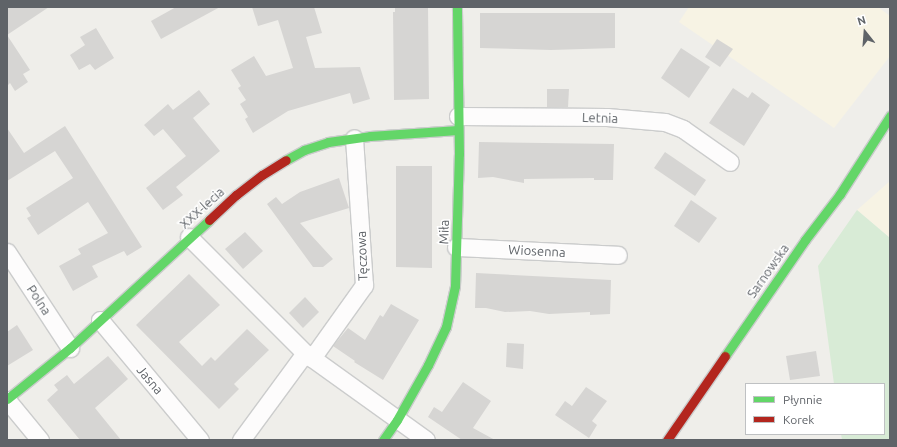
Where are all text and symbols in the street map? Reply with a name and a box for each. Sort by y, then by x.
north arrow [845,12,885,52]
text: N [856,14,867,27]
street label: Letnia [582,110,618,126]
street label: XXX-lecia [177,184,227,232]
street label: Miła [436,220,452,244]
street label: Tęczowa [353,231,371,281]
street label: Sarnowska [744,241,792,301]
street label: Wiosenna [508,242,566,260]
street label: Polna [24,282,54,318]
street label: Jasna [133,362,167,398]
legend [745,383,885,435]
text: Płynnie [783,393,822,406]
text: Korek [783,413,814,426]

